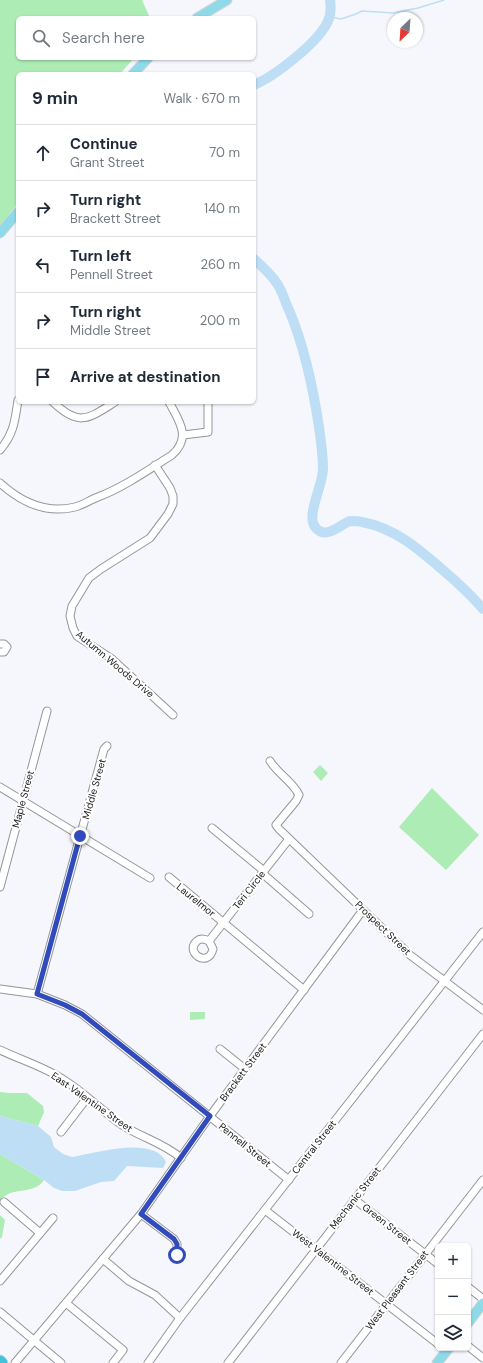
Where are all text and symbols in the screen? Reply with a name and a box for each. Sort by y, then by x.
north arrow [387,12,423,48]
search box [16,16,256,60]
icon: search [30,27,52,49]
text: Search here [62,28,145,48]
text: 9 min [32,87,78,109]
text: Walk · 670 m [164,90,240,107]
text: Continue [70,134,138,154]
icon: ahead [32,142,54,164]
text: 70 m [209,144,240,161]
text: Grant Street [70,154,145,171]
text: Turn right [70,190,141,210]
icon: right [32,198,54,220]
text: 140 m [204,200,240,217]
text: Brackett Street [70,210,161,227]
text: Turn left [70,246,131,266]
icon: left [32,254,54,276]
text: 260 m [200,256,240,273]
text: Pennell Street [70,266,153,283]
text: Turn right [70,302,141,322]
icon: right [32,310,54,332]
text: 200 m [200,312,240,329]
text: Middle Street [70,322,151,339]
icon: arrive [32,366,54,388]
text: Arrive at destination [70,367,221,387]
street label: Autumn Woods Drive [73,628,157,701]
street label: Middle Street [79,757,109,821]
street label: Maple Street [9,769,37,829]
route end [71,827,89,845]
street label: Teri Circle [230,868,268,912]
street label: Laurelmor [174,880,218,920]
street label: Prospect Street [352,898,414,958]
street label: Brackett Street [217,1040,269,1104]
street label: East Valentine Street [49,1069,135,1135]
street label: Central Street [289,1117,339,1177]
street label: Pennell Street [216,1120,274,1170]
street label: Mechanic Street [327,1164,384,1232]
street label: Green Street [360,1201,414,1247]
street label: West Valentine Street [290,1226,377,1298]
map controls [435,1243,471,1351]
button: + [435,1243,471,1279]
route start [168,1246,186,1264]
street label: West Pleasant Street [363,1247,431,1332]
button: − [435,1279,471,1315]
button: layers [435,1315,471,1351]

